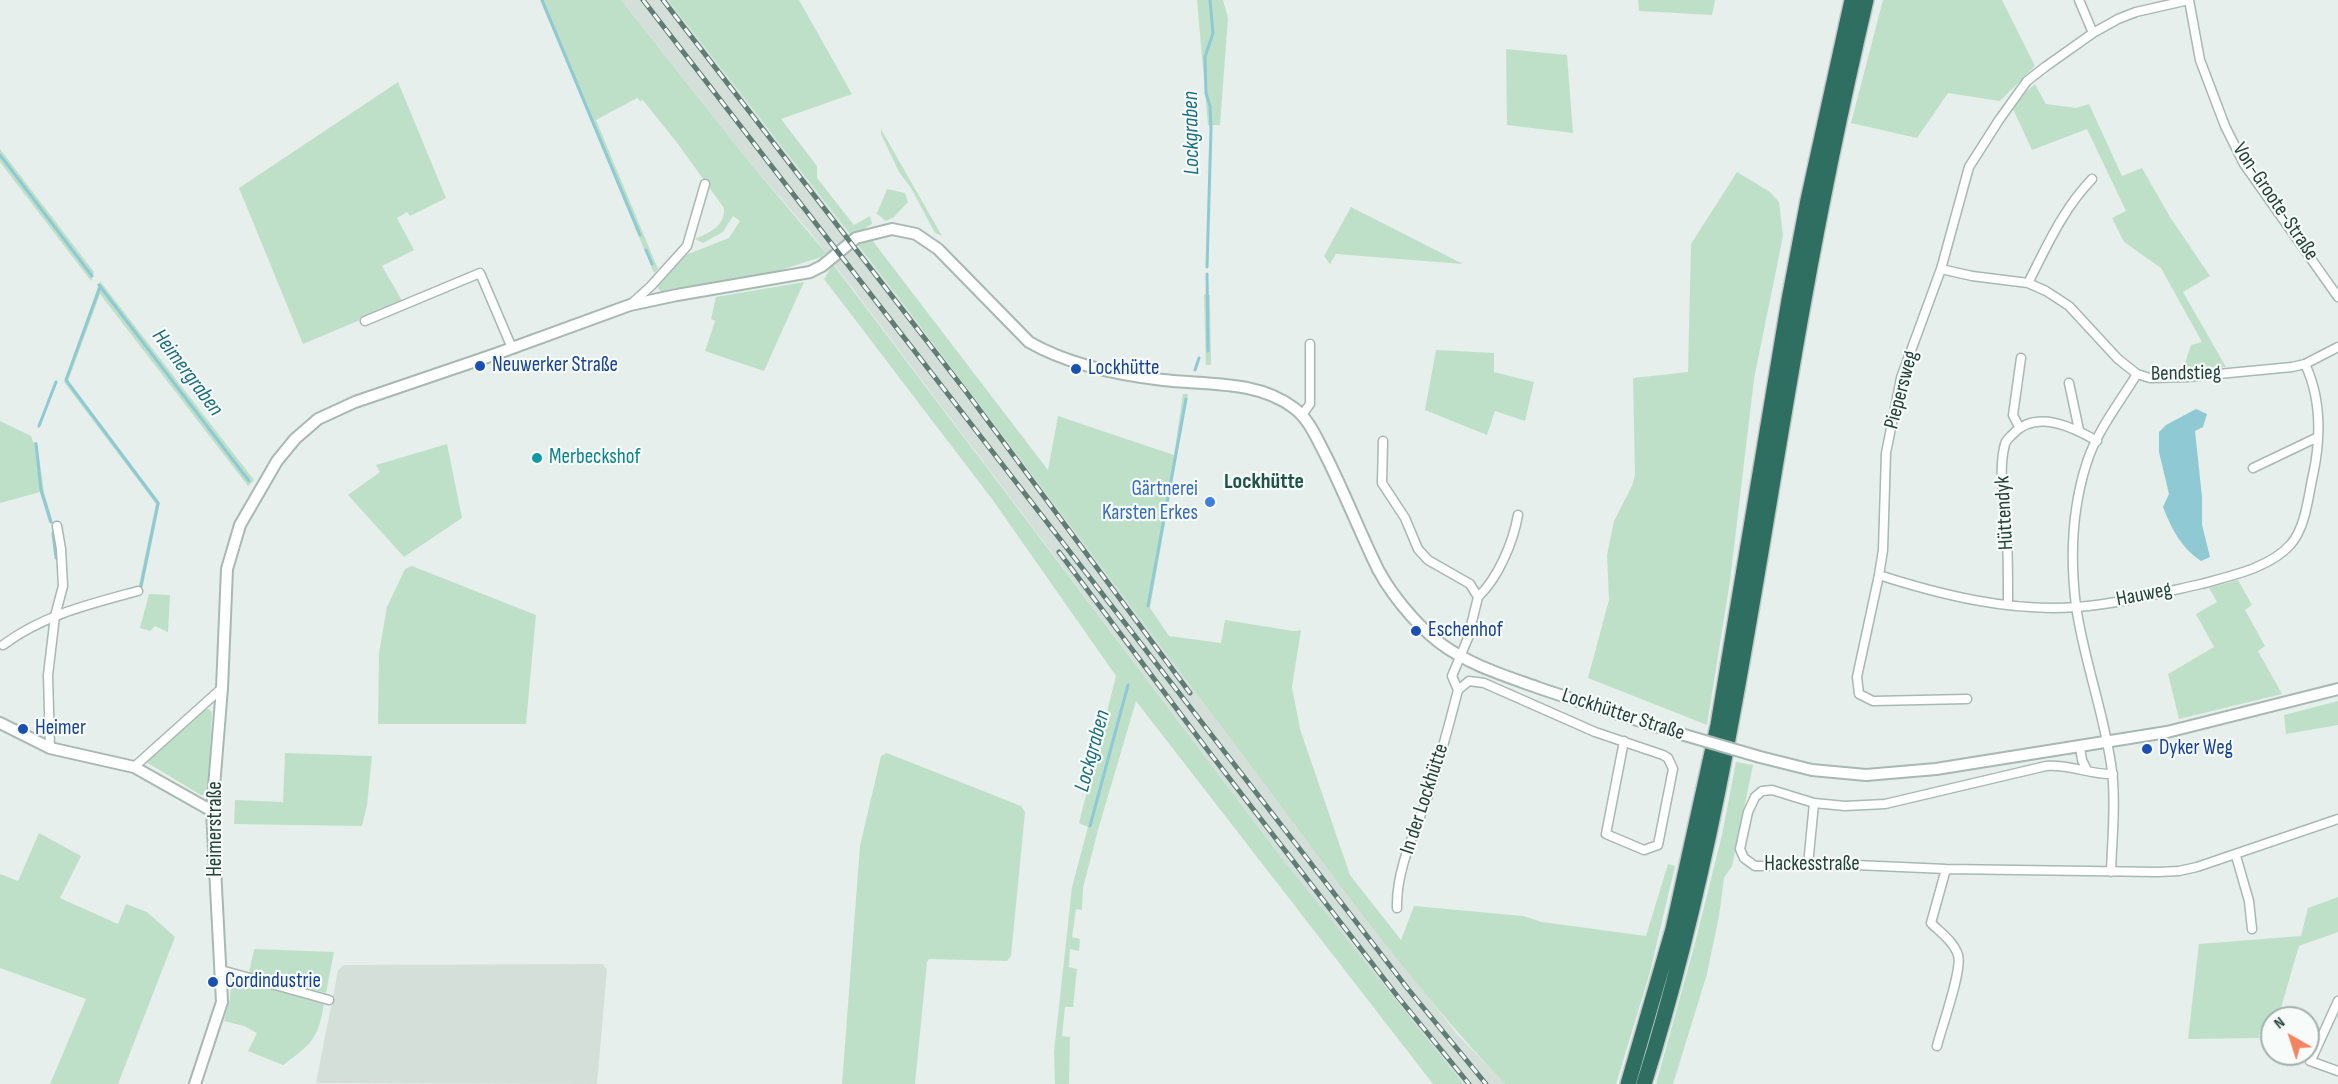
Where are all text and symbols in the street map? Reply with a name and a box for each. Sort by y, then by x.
water label: Lockgraben [1178,91,1206,175]
street label: Von-Groote-Straße [2226,138,2324,266]
water label: Heimergraben [146,324,228,422]
street label: Piepersweg [1879,348,1925,432]
place label: Neuwerker Straße [492,353,618,379]
place label: Lockhütte [1088,356,1160,382]
marker: Neuwerker Straße [473,359,487,373]
street label: Bendstieg [2151,361,2221,387]
marker: Lockhütte [1069,362,1083,376]
place label: Merbeckshof [549,445,640,471]
marker: Merbeckshof [530,451,544,465]
district label: Lockhütte [1224,469,1304,495]
street label: Hüttendyk [1990,475,2020,551]
place label: Gärtnerei Karsten Erkes [1102,477,1198,527]
marker: Gärtnerei Karsten Erkes [1203,495,1217,509]
street label: Hauweg [2114,577,2174,613]
place label: Eschenhof [1428,618,1503,644]
marker: Eschenhof [1409,624,1423,638]
street label: Lockhütter Straße [1559,683,1687,747]
water label: Lockgraben [1069,707,1117,795]
place label: Heimer [35,716,86,742]
marker: Heimer [16,722,30,736]
place label: Dyker Weg [2159,736,2233,762]
street label: In der Lockhütte [1395,741,1455,857]
marker: Dyker Weg [2140,742,2154,756]
street label: Heimerstraße [203,781,229,877]
street label: Hackesstraße [1764,852,1860,878]
place label: Cordindustrie [225,969,321,995]
marker: Cordindustrie [206,975,220,989]
north arrow [2260,1006,2320,1066]
text: N [2270,1013,2289,1033]

